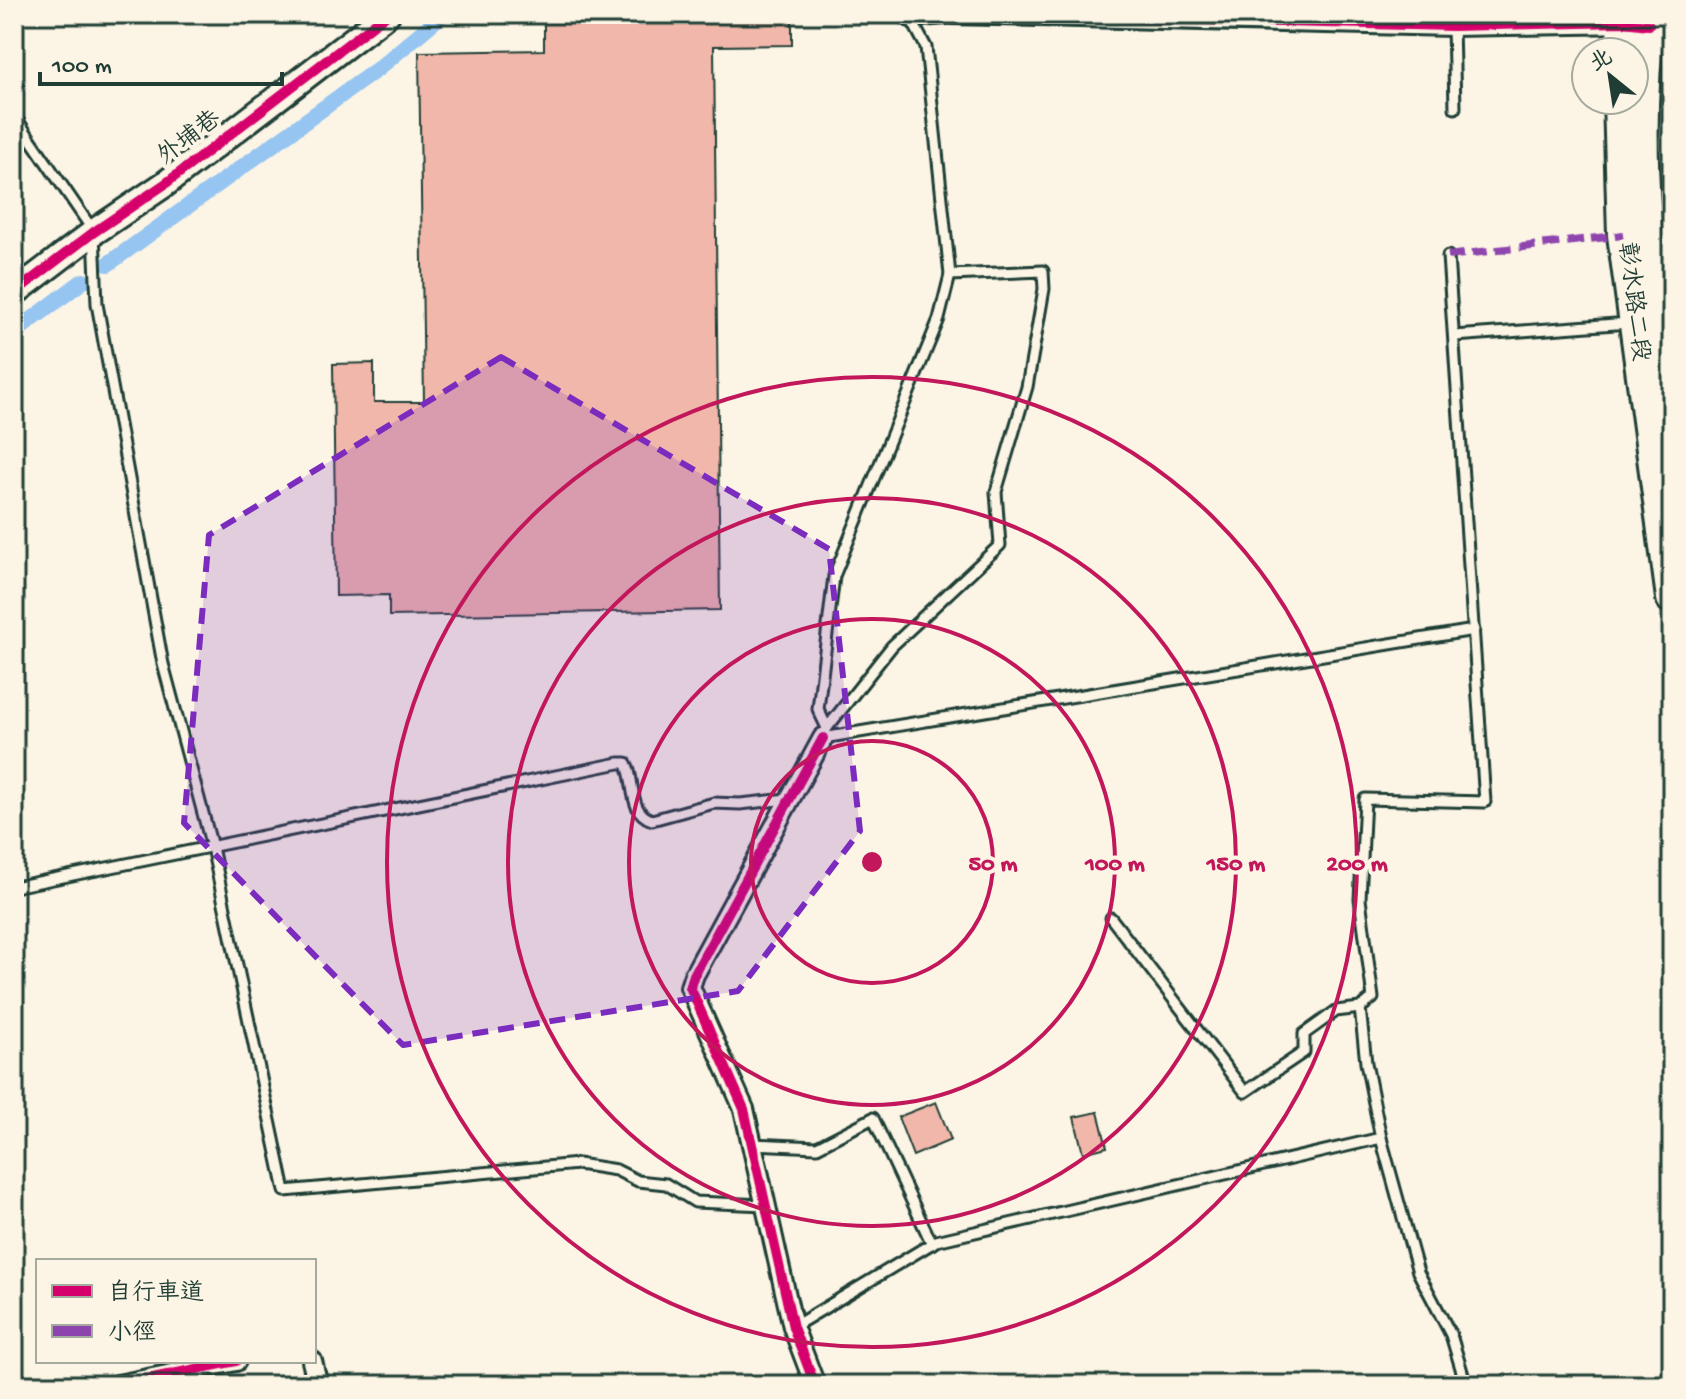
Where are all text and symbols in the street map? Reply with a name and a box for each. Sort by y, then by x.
scale bar [40,36,282,86]
north arrow [1570,36,1650,116]
text: 北 [1586,45,1618,79]
text: 100 m [51,53,112,82]
street label: 外埔巷 [152,105,227,172]
street label: 彰水路二段 [1610,240,1656,363]
centre of rings [858,848,886,876]
text: 50 m [969,851,1017,880]
text: 100 m [1084,851,1145,880]
text: 150 m [1206,851,1265,880]
text: 200 m [1326,851,1388,880]
legend [36,1259,316,1363]
text: 自行車道 [108,1279,204,1309]
text: 小徑 [108,1320,156,1349]

